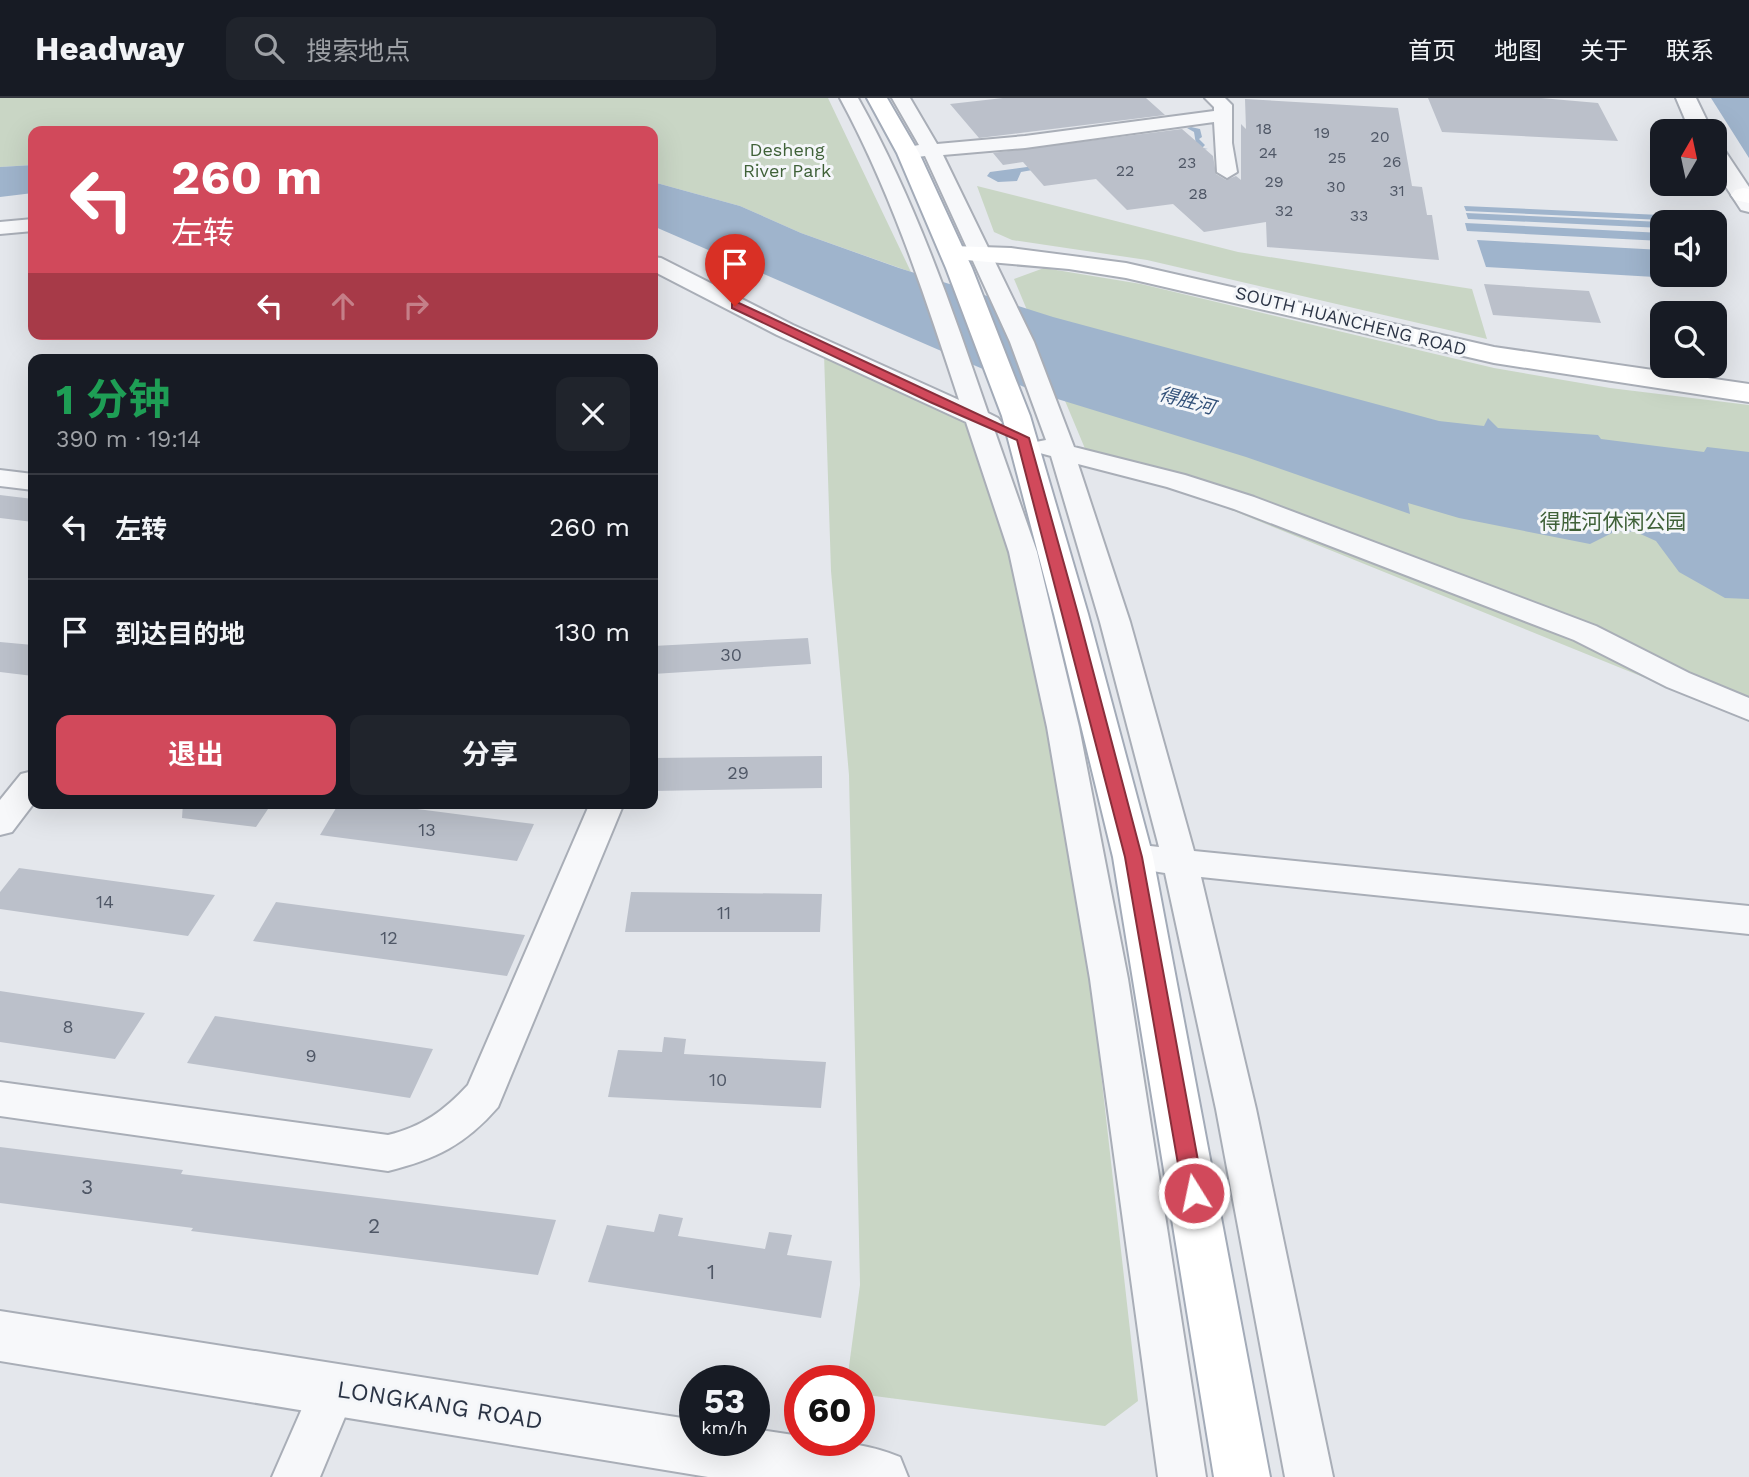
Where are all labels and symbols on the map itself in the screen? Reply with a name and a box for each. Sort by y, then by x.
house number: 18 [1256,119,1272,138]
north arrow [1650,119,1727,196]
house number: 19 [1314,123,1330,142]
house number: 20 [1370,127,1390,146]
park label: Desheng River Park [743,139,831,181]
house number: 24 [1259,143,1278,162]
house number: 25 [1328,148,1346,167]
house number: 26 [1382,152,1402,171]
house number: 23 [1178,153,1196,172]
house number: 22 [1116,161,1134,180]
house number: 29 [1264,172,1284,191]
house number: 30 [1326,177,1346,196]
house number: 31 [1389,181,1405,200]
house number: 28 [1188,184,1208,203]
house number: 32 [1275,201,1293,220]
house number: 33 [1350,206,1368,225]
pin [705,234,765,306]
street label: SOUTH HUANCHENG ROAD [1233,282,1469,359]
water label: 得胜河 [1156,382,1221,420]
park label: 得胜河休闲公园 [1540,509,1687,534]
house number: 30 [720,644,742,665]
house number: 29 [727,762,749,783]
house number: 13 [418,819,436,840]
house number: 14 [96,891,114,912]
house number: 11 [717,902,731,923]
house number: 12 [380,927,398,948]
house number: 8 [62,1016,74,1037]
house number: 9 [305,1045,317,1066]
house number: 10 [709,1069,727,1090]
position arrow [1157,1156,1231,1230]
house number: 3 [81,1174,93,1199]
house number: 2 [368,1213,380,1238]
house number: 1 [707,1259,715,1284]
speed limit sign: 60 [784,1365,875,1456]
street label: LONGKANG ROAD [335,1375,545,1435]

